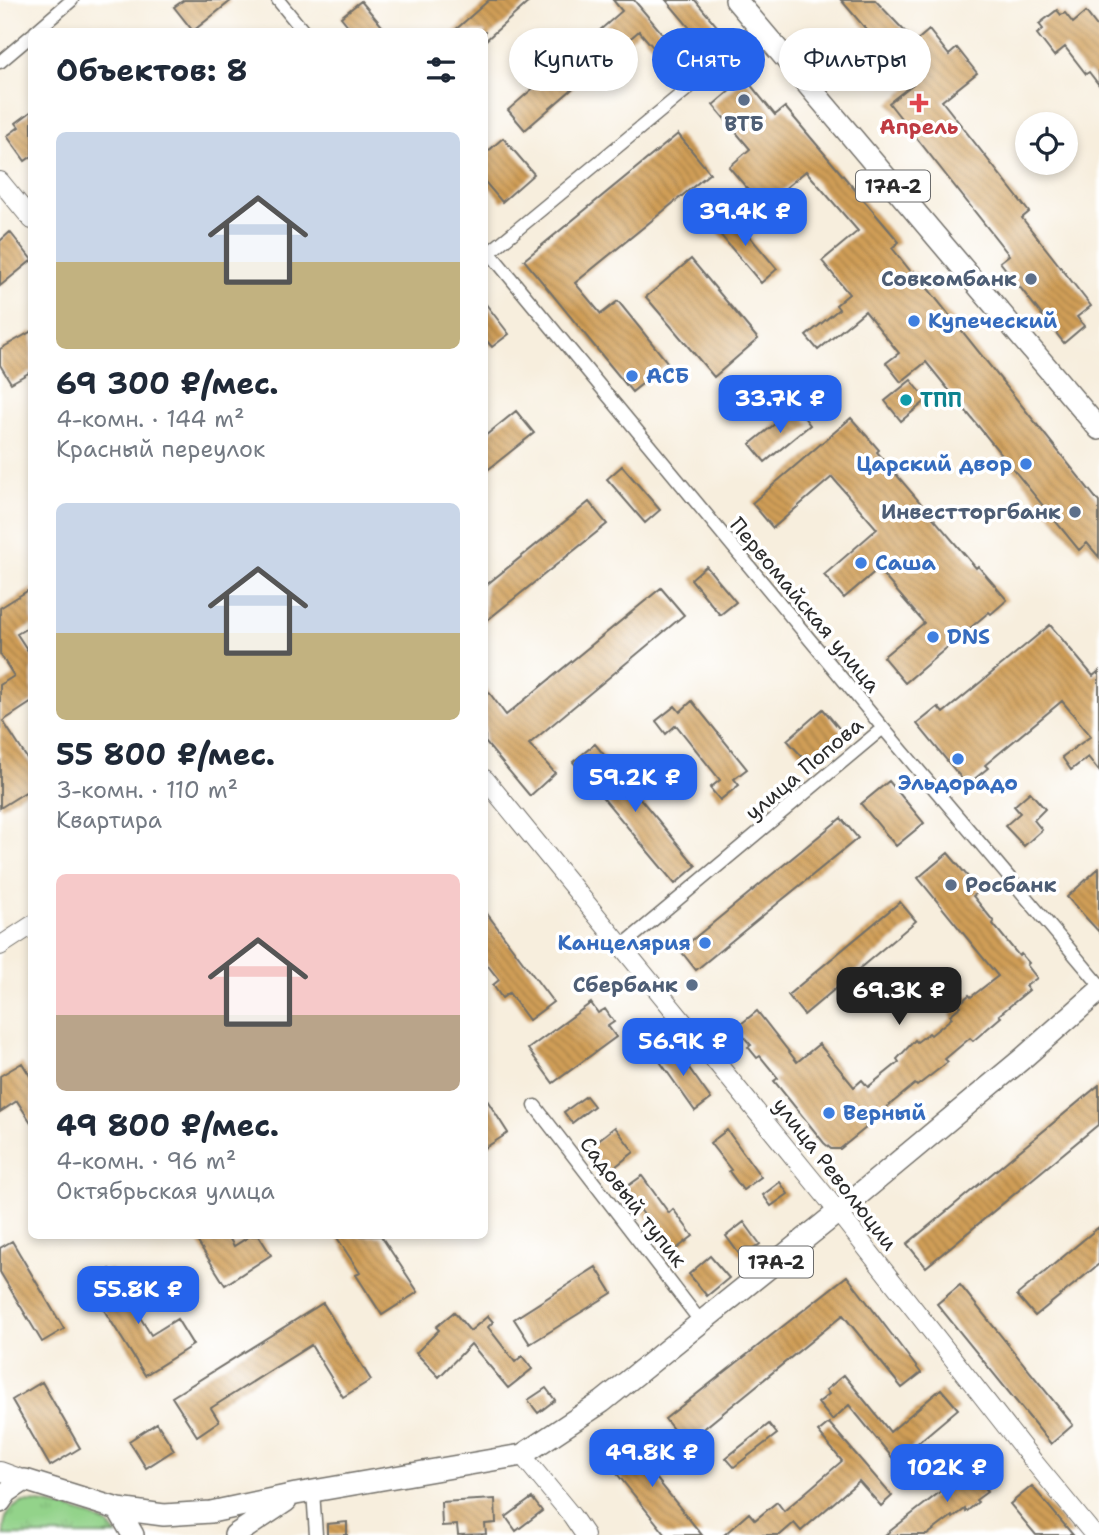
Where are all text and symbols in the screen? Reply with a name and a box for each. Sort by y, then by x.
chip: Купить [509,28,638,91]
chip: Снять [652,28,765,91]
chip: Фильтры [779,28,931,91]
text: Объектов: 8 [56,50,248,91]
icon: filters [422,51,460,89]
marker: ВТБ [736,92,752,108]
marker: Апрель [911,95,927,111]
place label: ВТБ [724,110,764,138]
map controls [1015,112,1078,175]
button: locate [1015,112,1078,175]
place label: Апрель [880,113,958,141]
road number: 17А-2 [856,170,930,202]
icon: home [195,177,321,303]
pin: 39.4K ₽ [680,188,810,248]
text: 39.4K ₽ [699,196,791,226]
place label: Совкомбанк [881,265,1017,293]
marker: Совкомбанк [1023,271,1039,287]
place label: Купеческий [928,307,1058,335]
marker: Купеческий [906,313,922,329]
place label: АСБ [646,362,689,390]
text: 69 300 ₽/мес. [56,363,279,404]
marker: АСБ [624,368,640,384]
pin: 33.7K ₽ [715,376,845,435]
text: 33.7K ₽ [735,383,825,413]
place label: ТПП [920,386,962,414]
marker: ТПП [898,392,914,408]
text: 4-комн. · 144 m² [56,404,245,434]
text: Красный переулок [56,434,265,464]
place label: Царский двор [856,450,1012,478]
marker: Царский двор [1018,456,1034,472]
place label: Инвестторгбанк [881,498,1061,526]
marker: Инвестторгбанк [1067,504,1083,520]
street label: Первомайская улица [723,512,887,698]
icon: home [195,548,321,674]
place label: Саша [875,549,937,577]
marker: Саша [853,555,869,571]
place label: DNS [947,623,990,651]
marker: DNS [925,629,941,645]
street label: улица Попова [739,711,869,827]
text: 55 800 ₽/мес. [56,734,275,775]
marker: Эльдорадо [950,751,966,767]
pin: 59.2K ₽ [570,754,700,814]
text: 59.2K ₽ [589,762,681,792]
place label: Эльдорадо [898,769,1018,797]
text: 3-комн. · 110 m² [56,775,238,805]
text: Квартира [56,805,162,835]
place label: Росбанк [965,871,1057,899]
marker: Росбанк [943,877,959,893]
icon: home [195,919,321,1045]
place label: Канцелярия [558,929,691,957]
marker: Канцелярия [697,935,713,951]
pin: 69.3K ₽ [834,968,964,1027]
place label: Сбербанк [573,971,678,999]
text: 69.3K ₽ [852,975,946,1005]
marker: Сбербанк [684,977,700,993]
pin: 56.9K ₽ [618,1018,748,1078]
text: 56.9K ₽ [638,1026,728,1056]
street label: улица Революции [766,1092,904,1256]
place label: Верный [843,1099,926,1127]
text: 49 800 ₽/мес. [56,1105,279,1146]
marker: Верный [821,1105,837,1121]
street label: Садовый тупик [573,1131,693,1273]
text: 4-комн. · 96 m² [56,1146,236,1176]
text: Октябрьская улица [56,1176,275,1206]
road number: 17А-2 [739,1246,813,1278]
pin: 55.8K ₽ [73,1266,203,1326]
text: 55.8K ₽ [93,1274,183,1304]
pin: 49.8K ₽ [587,1430,717,1489]
text: 49.8K ₽ [605,1437,699,1467]
pin: 102K ₽ [890,1444,1004,1504]
text: 102K ₽ [907,1452,987,1482]

